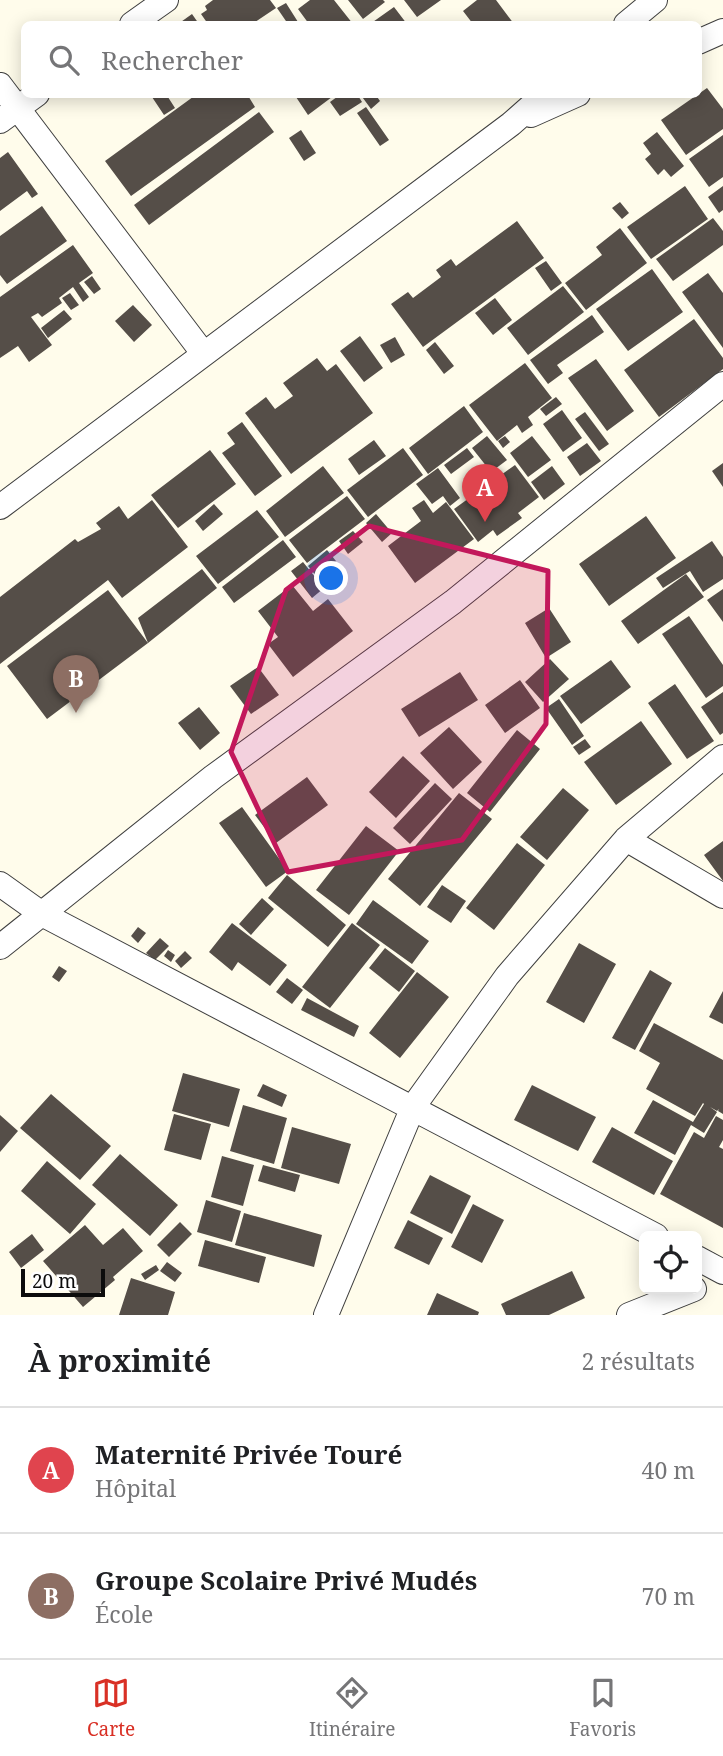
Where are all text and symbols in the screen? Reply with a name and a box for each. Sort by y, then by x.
search box [21,21,702,98]
icon: search [45,41,83,79]
text: Rechercher [101,42,243,78]
pin: A [462,464,508,522]
your location [314,561,348,595]
pin: B [53,655,99,713]
map controls [639,1231,702,1294]
button: locate [639,1231,702,1294]
scale bar [21,1266,105,1298]
text: 20 m [32,1268,76,1294]
text: À proximité [28,1340,211,1381]
text: 2 résultats [581,1345,695,1377]
text: Maternité Privée Touré [95,1436,402,1472]
text: A [42,1454,60,1486]
text: 40 m [642,1454,695,1486]
text: Hôpital [95,1472,176,1504]
text: Groupe Scolaire Privé Mudés [95,1562,477,1598]
text: B [43,1580,59,1612]
text: 70 m [642,1580,695,1612]
text: École [95,1598,153,1630]
tab: Carte [87,1674,135,1742]
tab: Itinéraire [309,1674,396,1742]
tab: Favoris [569,1674,636,1742]

